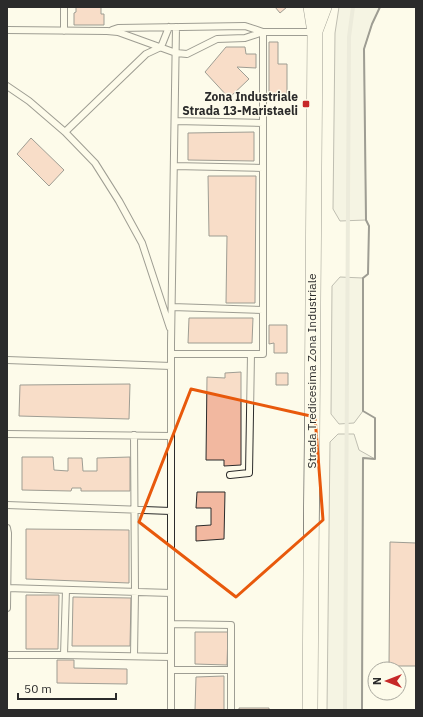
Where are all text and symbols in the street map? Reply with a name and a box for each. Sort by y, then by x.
place label: Zona Industriale Strada 13-Maristaeli [182,89,298,118]
marker: Zona Industriale Strada 13-Maristaeli [301,99,311,109]
street label: Strada Tredicesima Zona Industriale [304,273,319,469]
north arrow [367,661,407,701]
scale bar [18,675,116,701]
text: N [370,677,384,685]
text: 50 m [24,681,52,696]

